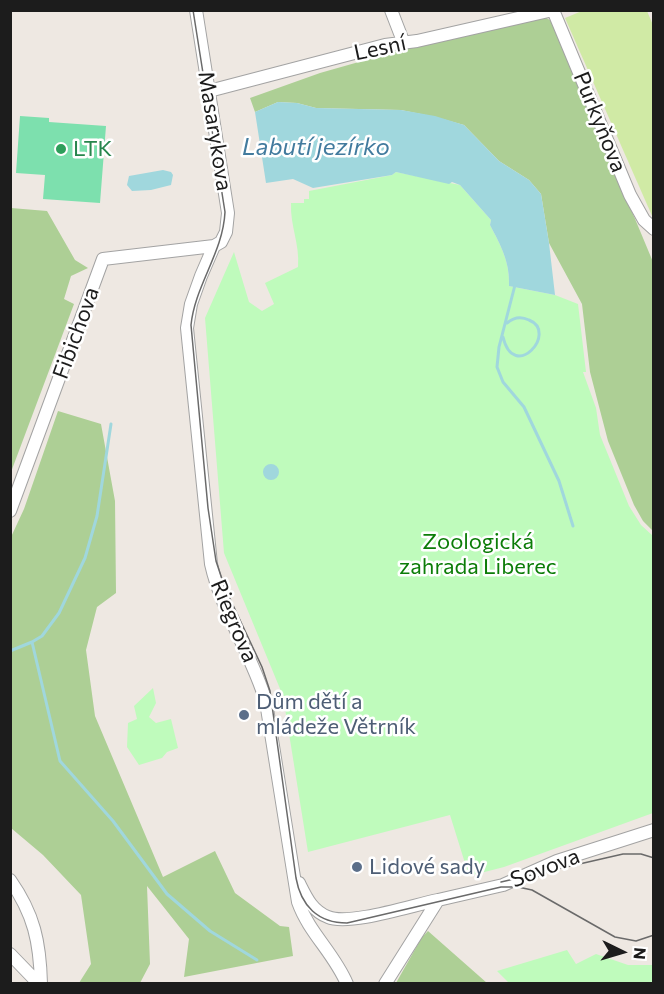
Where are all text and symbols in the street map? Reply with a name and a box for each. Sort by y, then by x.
street label: Lesní [352,30,408,66]
street label: Purkyňova [568,68,632,176]
street label: Masarykova [193,69,237,193]
water label: Labutí jezírko [242,133,390,161]
place label: LTK [73,136,112,162]
marker: LTK [54,142,68,156]
street label: Fibichova [47,283,105,383]
park label: Zoologická zahrada Liberec [399,529,557,580]
street label: Riegrova [205,575,263,667]
place label: Dům dětí a mládeže Větrník [256,689,416,740]
marker: Dům dětí a mládeže Větrník [237,708,251,722]
street label: Sovova [507,843,583,893]
place label: Lidové sady [369,854,485,880]
marker: Lidové sady [350,860,364,874]
north arrow [592,922,652,982]
text: N [630,947,650,960]

